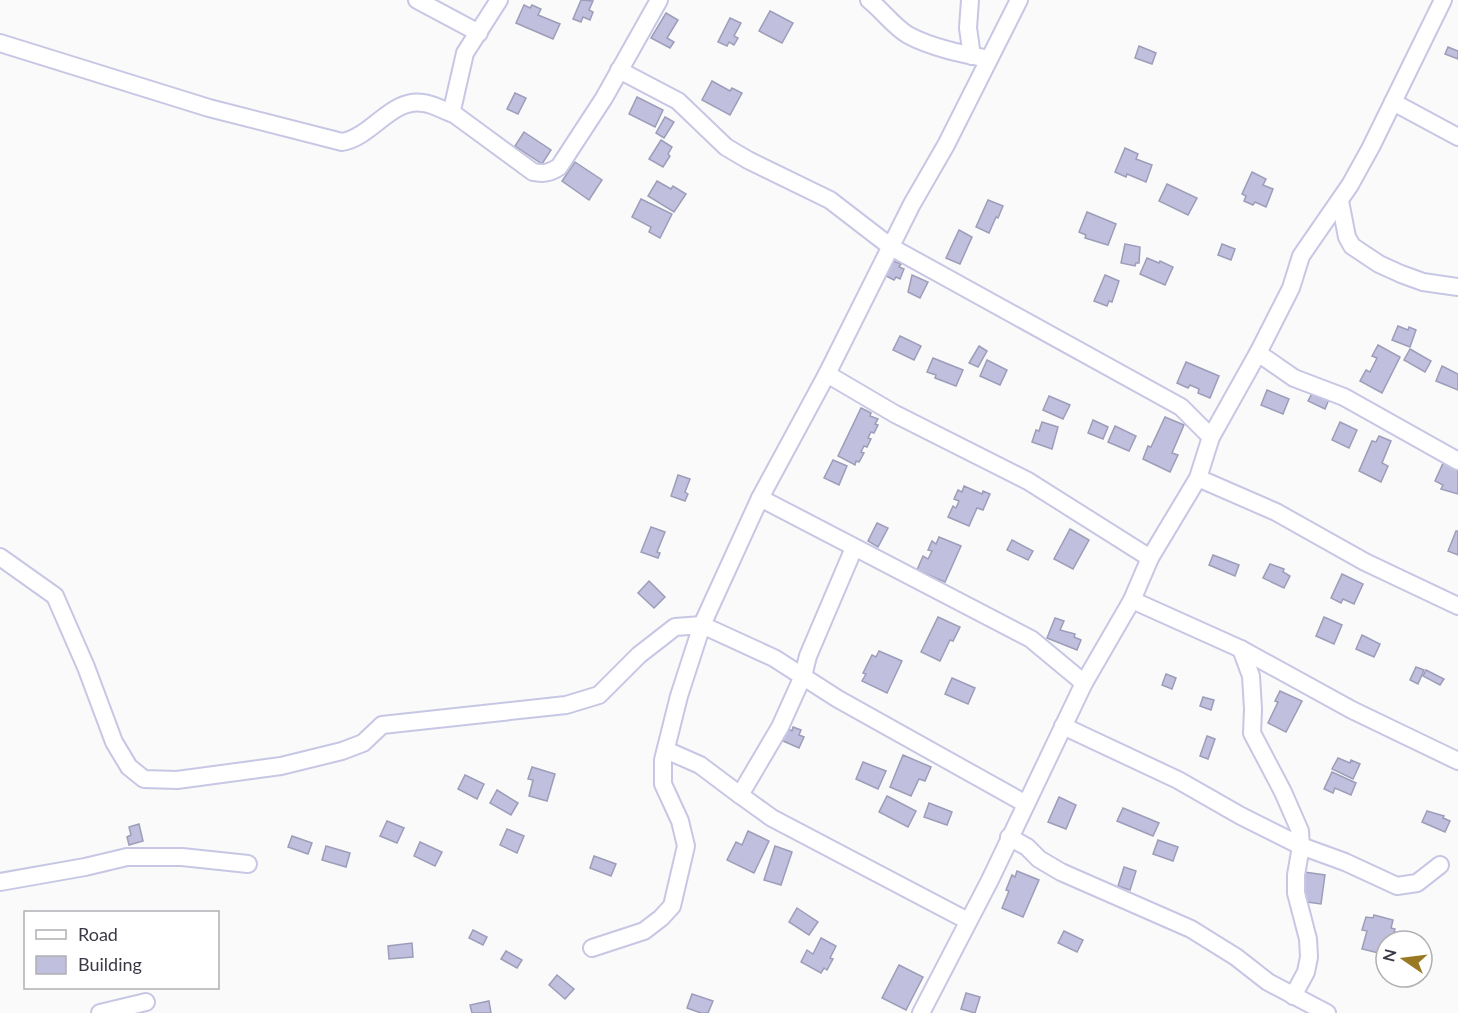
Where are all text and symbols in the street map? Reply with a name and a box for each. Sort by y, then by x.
legend [24,911,219,989]
text: Road [78,923,118,945]
north arrow [1374,929,1434,989]
text: N [1378,947,1400,964]
text: Building [78,953,142,975]

